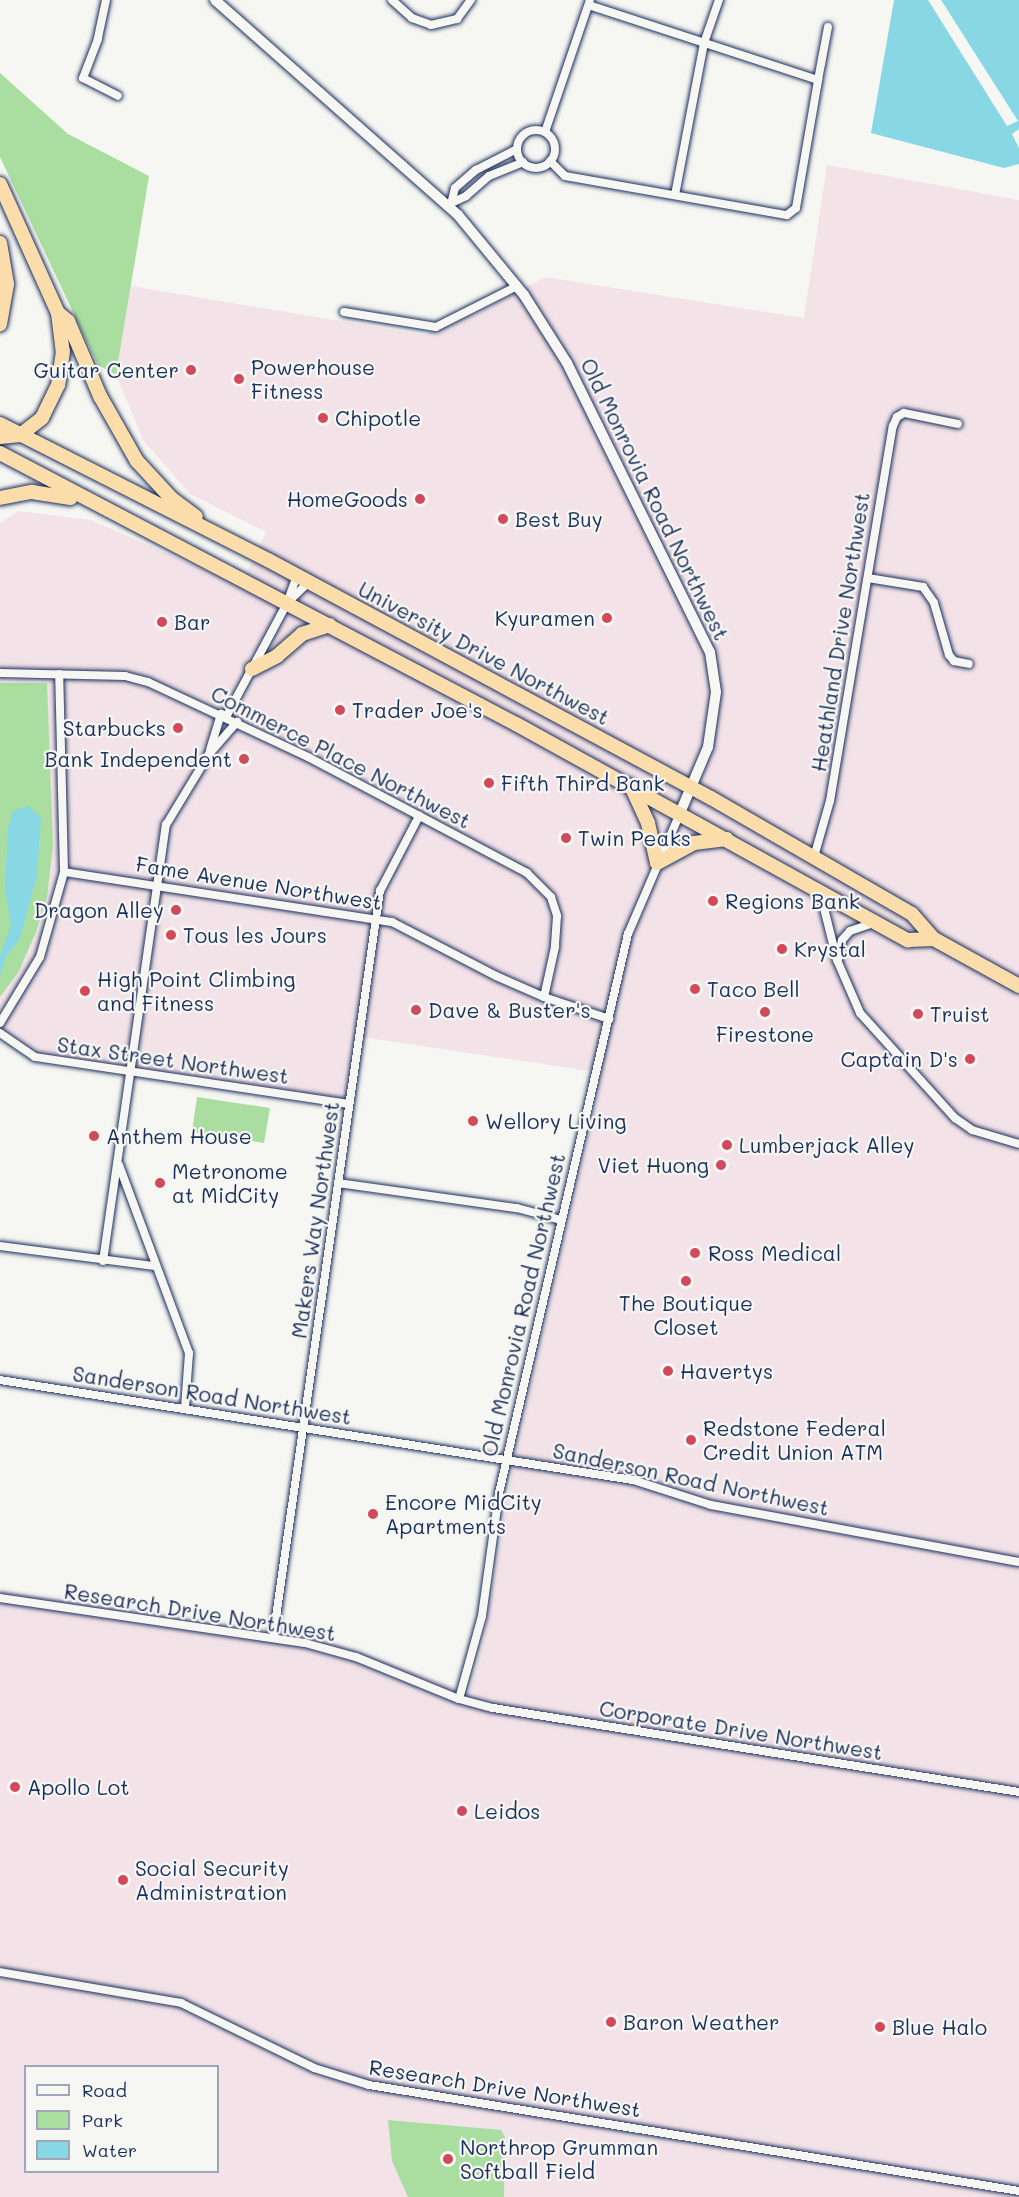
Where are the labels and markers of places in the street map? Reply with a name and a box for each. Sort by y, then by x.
place label: Powerhouse Fitness [251,354,375,404]
place label: Guitar Center [34,357,179,383]
marker: Guitar Center [184,363,198,377]
marker: Powerhouse Fitness [232,372,246,386]
place label: Chipotle [335,405,421,431]
marker: Chipotle [316,411,330,425]
place label: HomeGoods [287,486,408,512]
marker: HomeGoods [413,492,427,506]
place label: Best Buy [515,506,603,532]
marker: Best Buy [496,512,510,526]
place label: Kyuramen [495,605,595,631]
place label: Bar [174,609,211,635]
marker: Kyuramen [600,611,614,625]
marker: Bar [155,615,169,629]
place label: Trader Joe's [352,697,483,723]
marker: Trader Joe's [333,703,347,717]
place label: Starbucks [63,715,166,741]
marker: Starbucks [171,721,185,735]
place label: Bank Independent [44,746,232,772]
marker: Bank Independent [237,752,251,766]
place label: Fifth Third Bank [501,770,665,796]
marker: Fifth Third Bank [482,776,496,790]
place label: Twin Peaks [578,825,691,851]
marker: Twin Peaks [559,831,573,845]
place label: Regions Bank [725,888,860,914]
marker: Regions Bank [706,894,720,908]
place label: Dragon Alley [34,897,164,923]
marker: Dragon Alley [169,903,183,917]
place label: Tous les Jours [183,922,327,948]
marker: Tous les Jours [164,928,178,942]
place label: Krystal [794,936,866,962]
marker: Krystal [775,942,789,956]
place label: High Point Climbing and Fitness [97,966,295,1016]
place label: Taco Bell [707,976,800,1002]
marker: Taco Bell [688,982,702,996]
marker: High Point Climbing and Fitness [78,984,92,998]
place label: Dave & Buster's [428,997,591,1023]
place label: Truist [930,1001,990,1027]
marker: Dave & Buster's [409,1003,423,1017]
marker: Firestone [758,1005,772,1019]
marker: Truist [911,1007,925,1021]
place label: Firestone [716,1021,814,1047]
place label: Captain D's [841,1046,958,1072]
marker: Captain D's [963,1052,977,1066]
place label: Wellory Living [485,1108,626,1134]
marker: Wellory Living [466,1114,480,1128]
place label: Anthem House [106,1123,252,1149]
marker: Anthem House [87,1129,101,1143]
place label: Lumberjack Alley [739,1132,915,1158]
marker: Lumberjack Alley [720,1138,734,1152]
place label: Viet Huong [597,1152,709,1178]
place label: Metronome at MidCity [172,1158,288,1208]
marker: Viet Huong [714,1158,728,1172]
marker: Metronome at MidCity [153,1176,167,1190]
place label: Ross Medical [708,1240,841,1266]
marker: Ross Medical [686,1244,704,1262]
marker: The Boutique Closet [679,1274,693,1288]
place label: The Boutique Closet [619,1290,753,1340]
place label: Havertys [680,1358,773,1384]
marker: Havertys [661,1364,675,1378]
place label: Redstone Federal Credit Union ATM [703,1415,886,1465]
marker: Redstone Federal Credit Union ATM [684,1433,698,1447]
place label: Encore MidCity Apartments [385,1489,542,1539]
marker: Encore MidCity Apartments [366,1507,380,1521]
place label: Apollo Lot [27,1774,129,1800]
marker: Apollo Lot [8,1780,22,1794]
place label: Leidos [474,1798,540,1824]
marker: Leidos [455,1804,469,1818]
place label: Social Security Administration [135,1855,289,1905]
marker: Social Security Administration [116,1873,130,1887]
place label: Baron Weather [623,2009,780,2035]
place label: Blue Halo [892,2014,987,2040]
marker: Baron Weather [604,2015,618,2029]
marker: Blue Halo [873,2020,887,2034]
place label: Northrop Grumman Softball Field [460,2134,658,2184]
marker: Northrop Grumman Softball Field [441,2152,455,2166]

